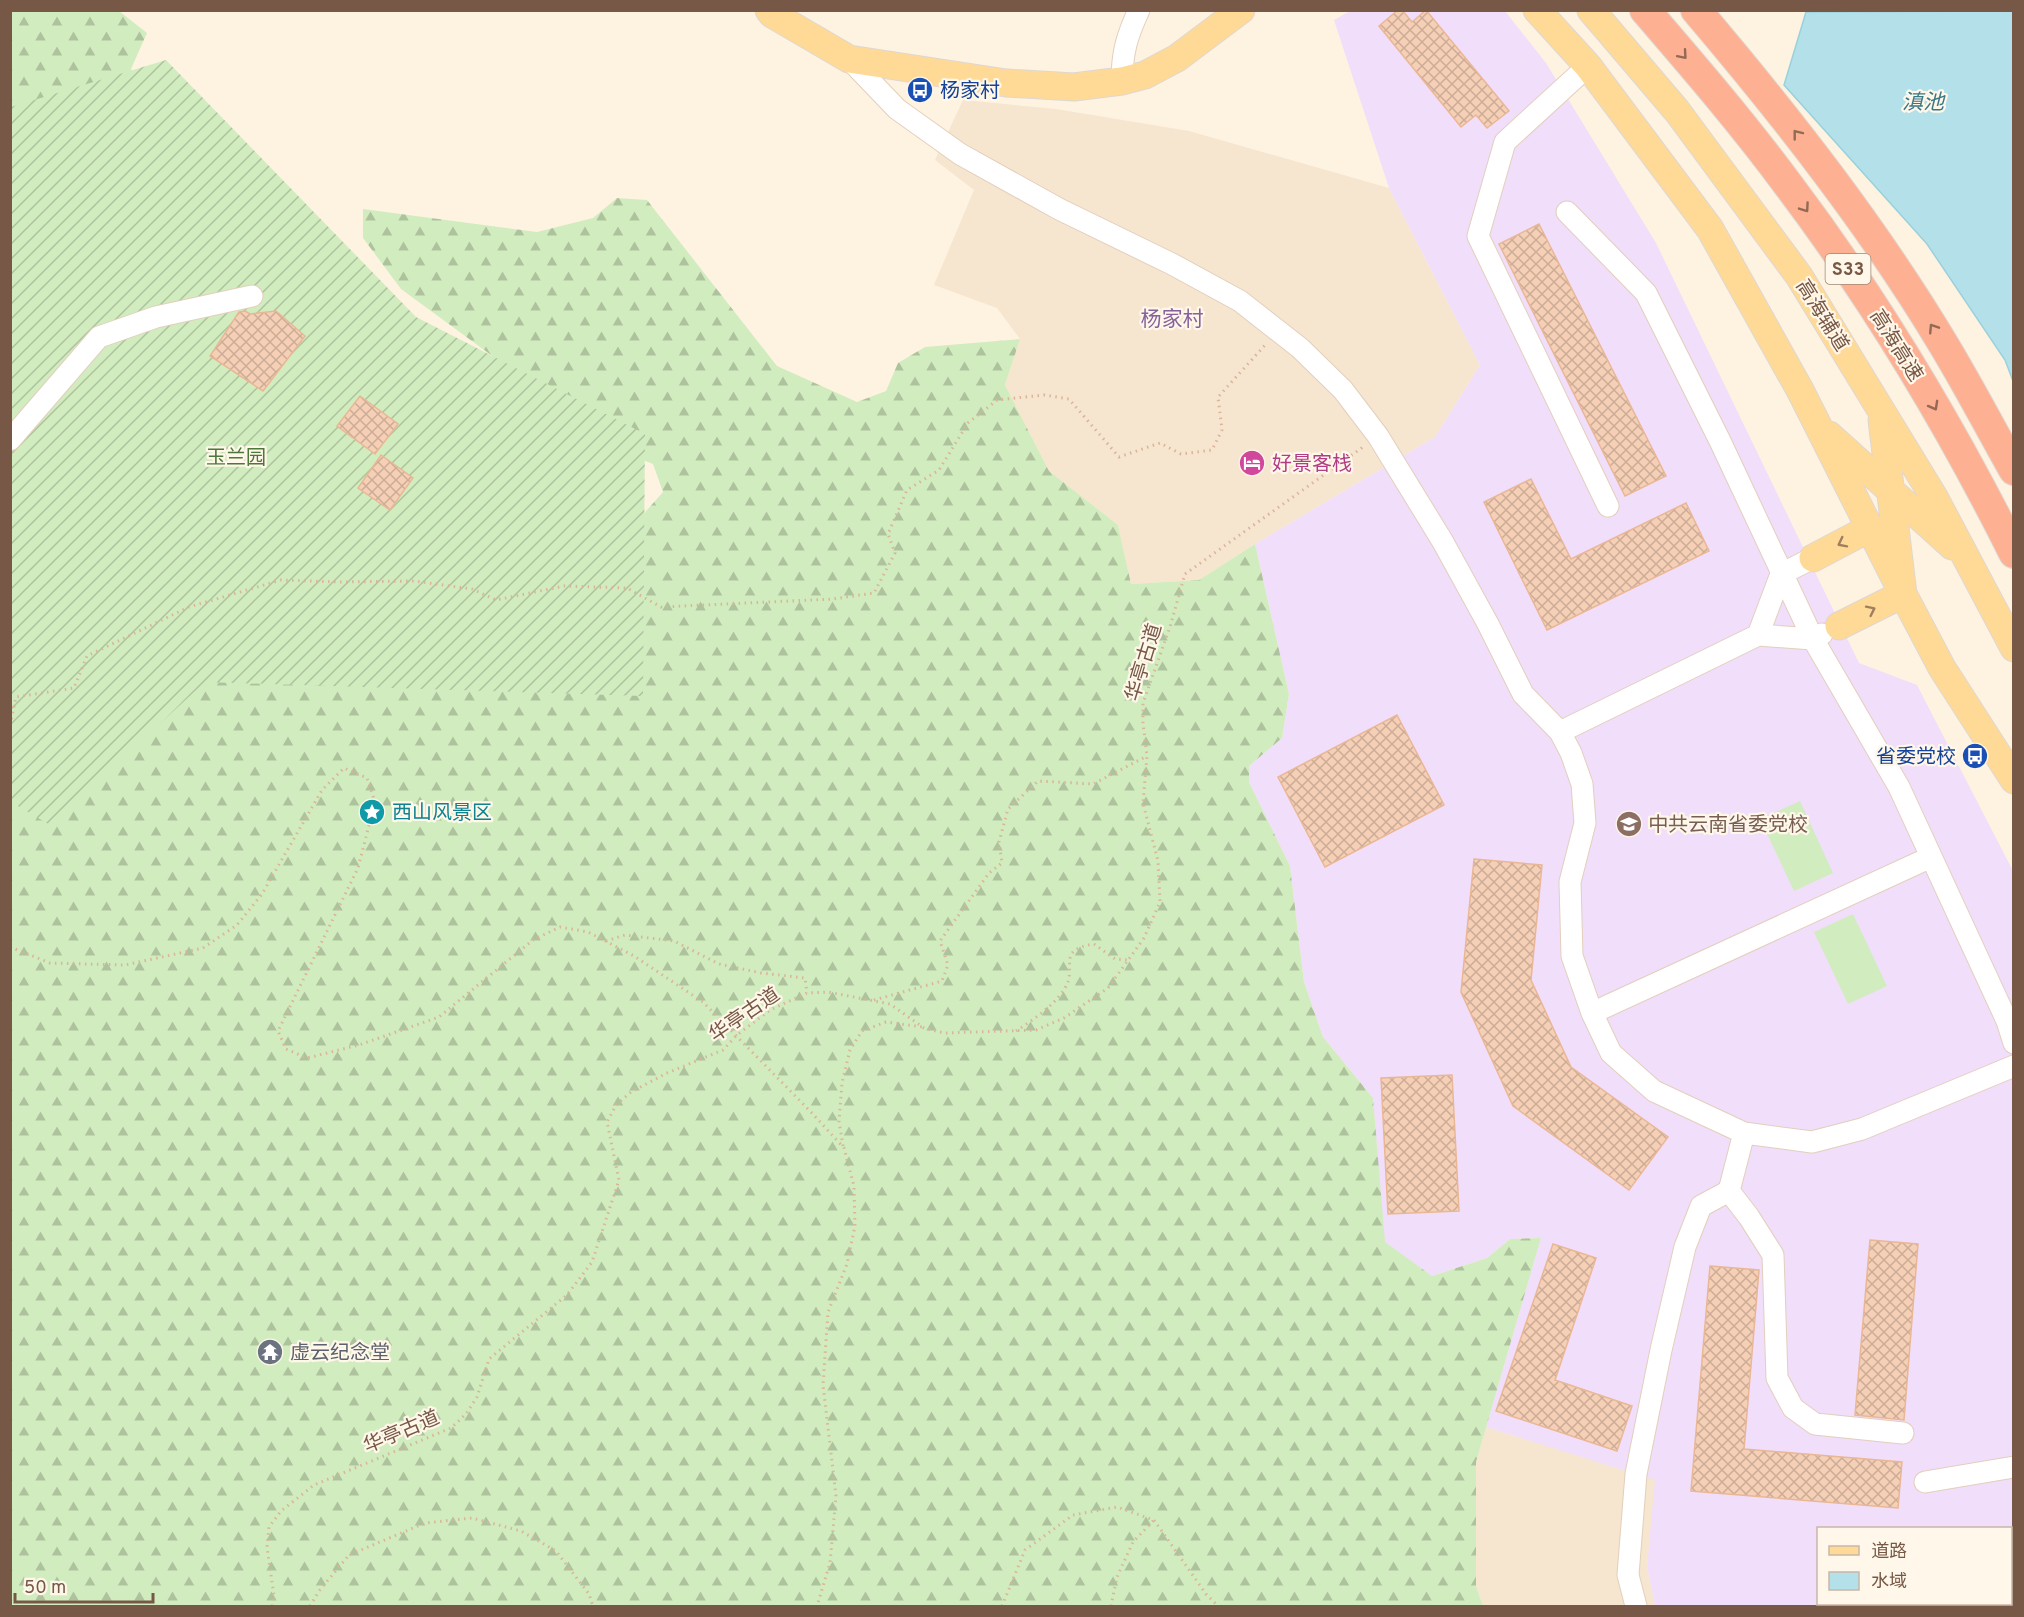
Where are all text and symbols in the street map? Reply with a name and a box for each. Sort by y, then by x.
one-way arrow [1676,48,1687,59]
bus stop icon: 杨家村 [905,75,935,105]
place label: 杨家村 [940,79,1000,105]
water label: 滇池 [1902,90,1946,117]
one-way arrow [1794,130,1805,141]
one-way arrow [1798,201,1809,212]
road number: S33 [1826,254,1870,284]
street label: 高海辅道 [1789,275,1854,357]
street label: 高海高速 [1863,305,1928,387]
district label: 杨家村 [1141,307,1204,334]
one-way arrow [1929,324,1940,335]
one-way arrow [1927,400,1938,410]
park label: 玉兰园 [206,446,266,472]
hotel icon: 好景客栈 [1237,448,1267,478]
place label: 好景客栈 [1272,452,1352,478]
one-way arrow [1837,536,1848,547]
one-way arrow [1864,606,1875,617]
street label: 华亭古道 [1121,621,1169,705]
bus stop icon: 省委党校 [1960,741,1990,771]
place label: 省委党校 [1876,745,1956,771]
place icon: 西山风景区 [357,797,387,827]
place label: 西山风景区 [392,801,492,827]
school or university icon: 中共云南省委党校 [1614,809,1644,839]
place label: 中共云南省委党校 [1648,813,1808,839]
street label: 华亭古道 [705,983,786,1049]
temple icon: 虚云纪念堂 [255,1337,285,1367]
place label: 虚云纪念堂 [290,1341,390,1367]
street label: 华亭古道 [360,1405,444,1460]
legend [1817,1527,2012,1605]
text: 道路 [1871,1541,1907,1564]
scale bar [15,1566,153,1604]
text: 水域 [1871,1571,1907,1594]
text: 50 m [24,1577,66,1600]

